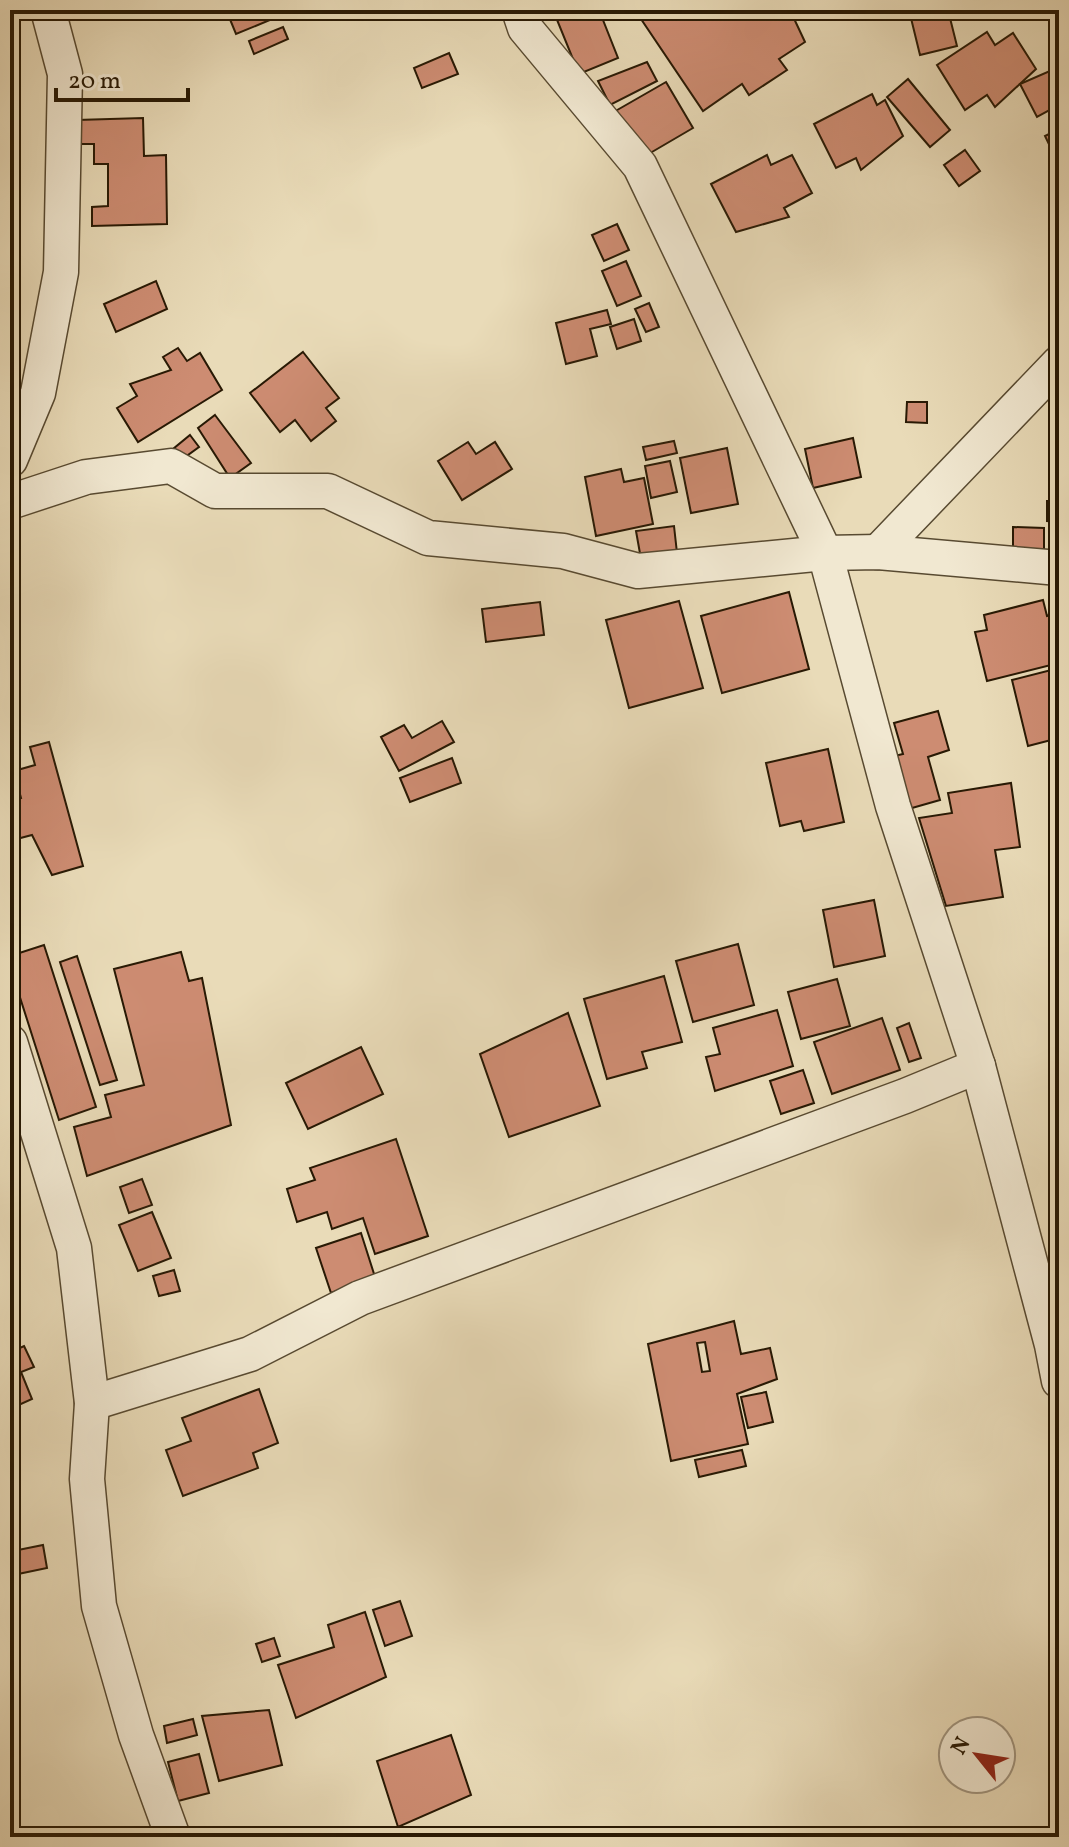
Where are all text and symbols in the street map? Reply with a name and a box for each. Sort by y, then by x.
scale bar [56,52,188,102]
text: 20 m [68,65,121,99]
north arrow [937,1715,1017,1795]
text: N [944,1732,979,1761]

